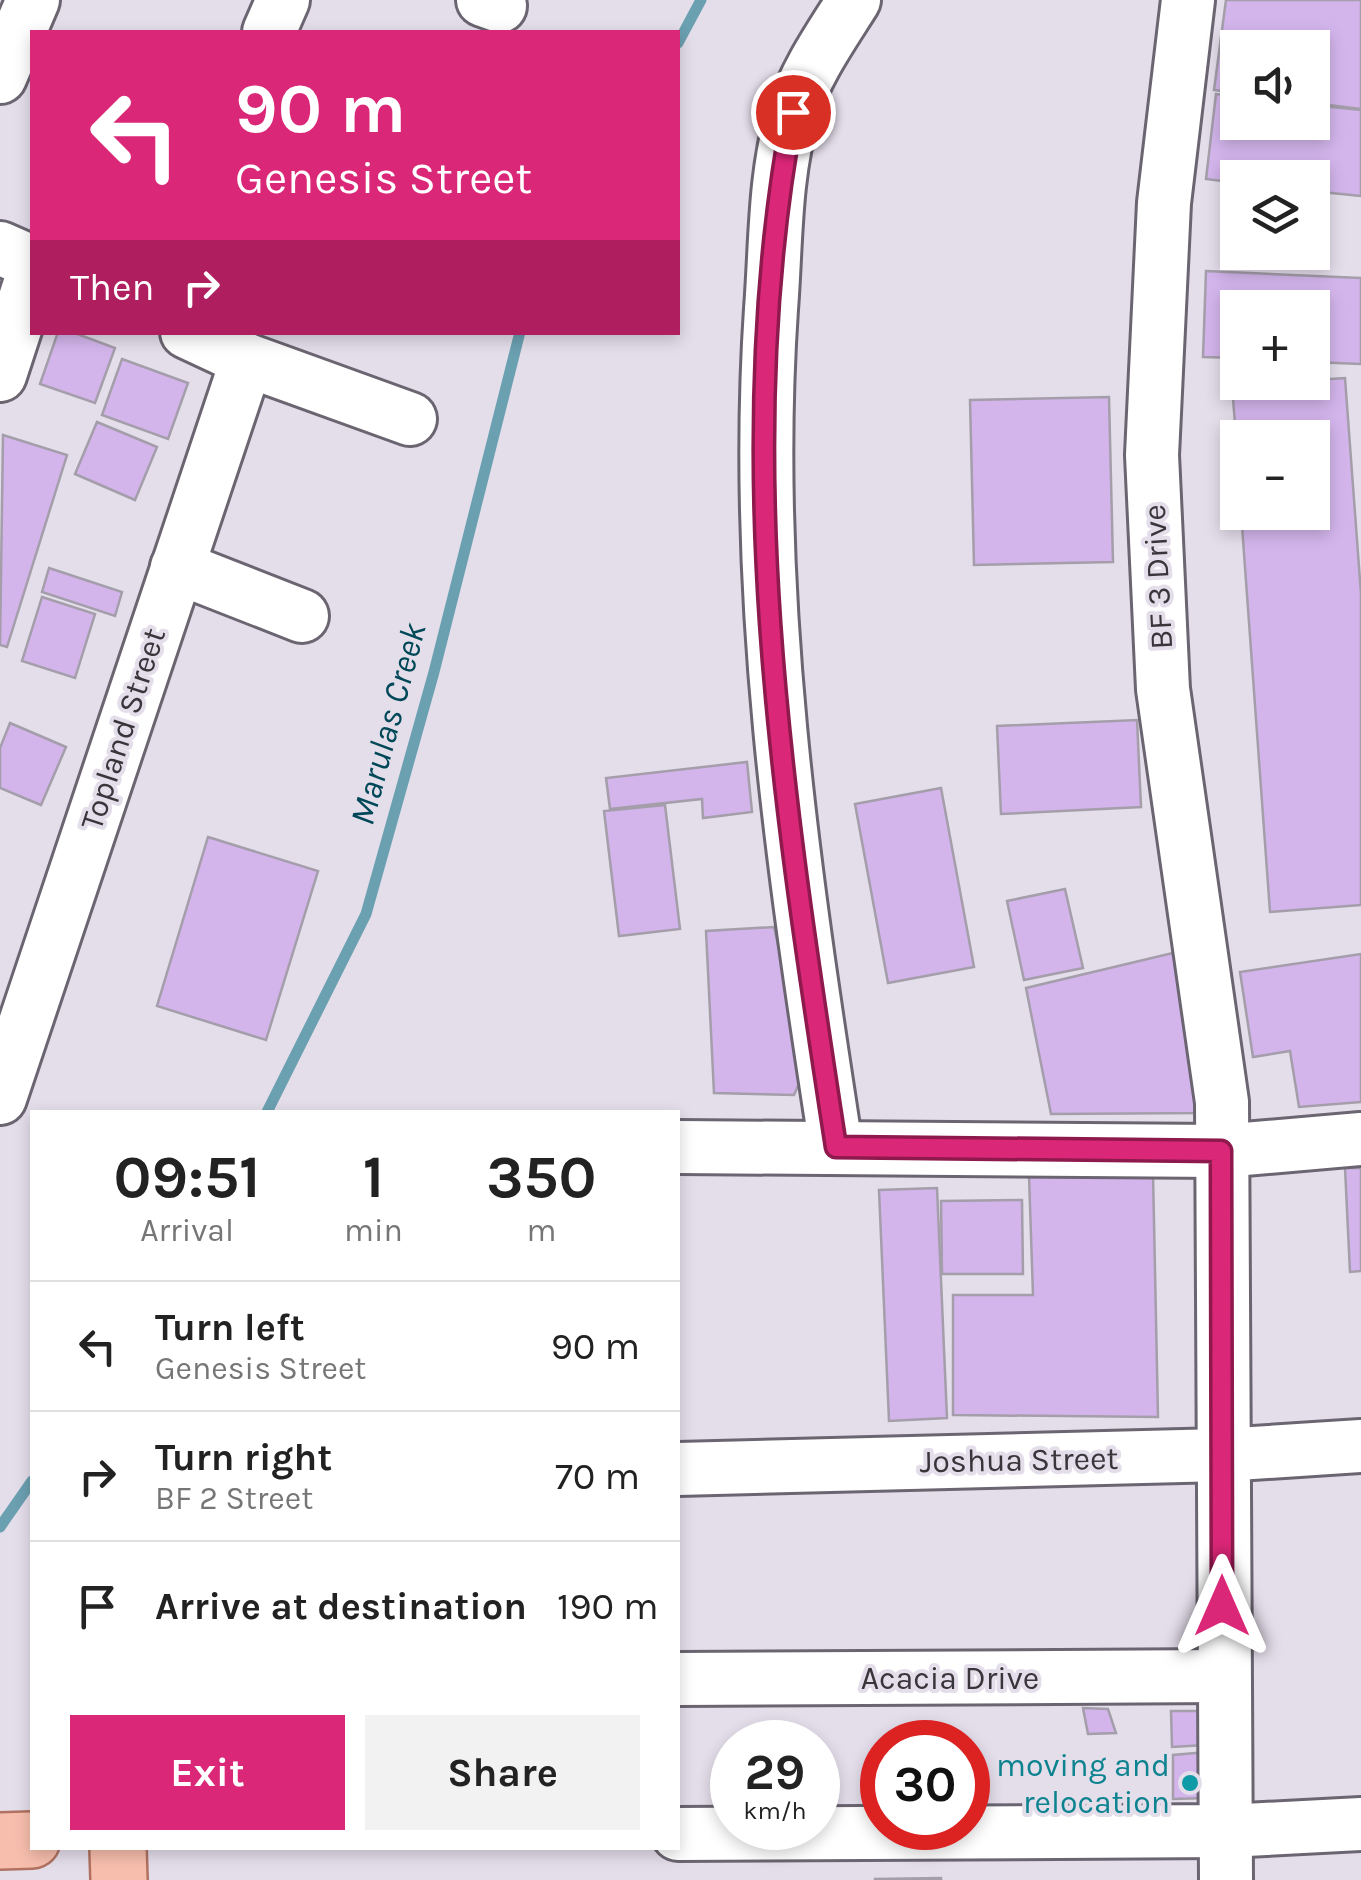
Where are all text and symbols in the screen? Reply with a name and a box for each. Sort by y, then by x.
map controls [1220,30,1330,530]
button: sound [1220,30,1330,140]
text: 90 m [235,68,406,150]
icon: left [70,70,200,200]
pin [751,70,836,155]
icon: arrive [766,85,821,140]
text: Genesis Street [235,152,532,204]
button: layers [1220,160,1330,270]
icon: right [174,260,229,315]
text: Then [70,265,154,310]
button: + [1220,290,1330,400]
button: − [1220,420,1330,530]
street label: BF 3 Drive [1136,503,1180,651]
water label: Marulas Creek [341,618,435,829]
street label: Topland Street [73,623,173,835]
text: 09:51 [113,1142,261,1212]
text: 1 [363,1142,384,1212]
text: 350 [486,1142,596,1212]
text: Arrival [140,1212,234,1249]
text: min [344,1212,403,1249]
text: m [526,1212,556,1249]
text: Turn left [155,1305,305,1350]
icon: left [70,1319,125,1374]
text: 90 m [551,1324,640,1369]
text: Genesis Street [155,1350,366,1387]
text: Turn right [155,1435,332,1480]
street label: Joshua Street [919,1440,1119,1480]
icon: right [70,1449,125,1504]
text: 70 m [555,1454,640,1499]
text: BF 2 Street [155,1480,313,1517]
position arrow [1170,1554,1274,1658]
icon: arrive [70,1579,125,1634]
text: Arrive at destination [155,1584,527,1629]
text: 190 m [557,1584,659,1629]
street label: Acacia Drive [861,1660,1039,1697]
button: Exit [70,1715,345,1830]
button: Share [365,1715,640,1830]
speed limit sign: 30 [860,1720,990,1850]
text: 29 [745,1743,805,1802]
place label: moving and relocation [996,1747,1170,1821]
marker: moving and relocation [1179,1772,1201,1794]
text: km/h [743,1796,807,1825]

